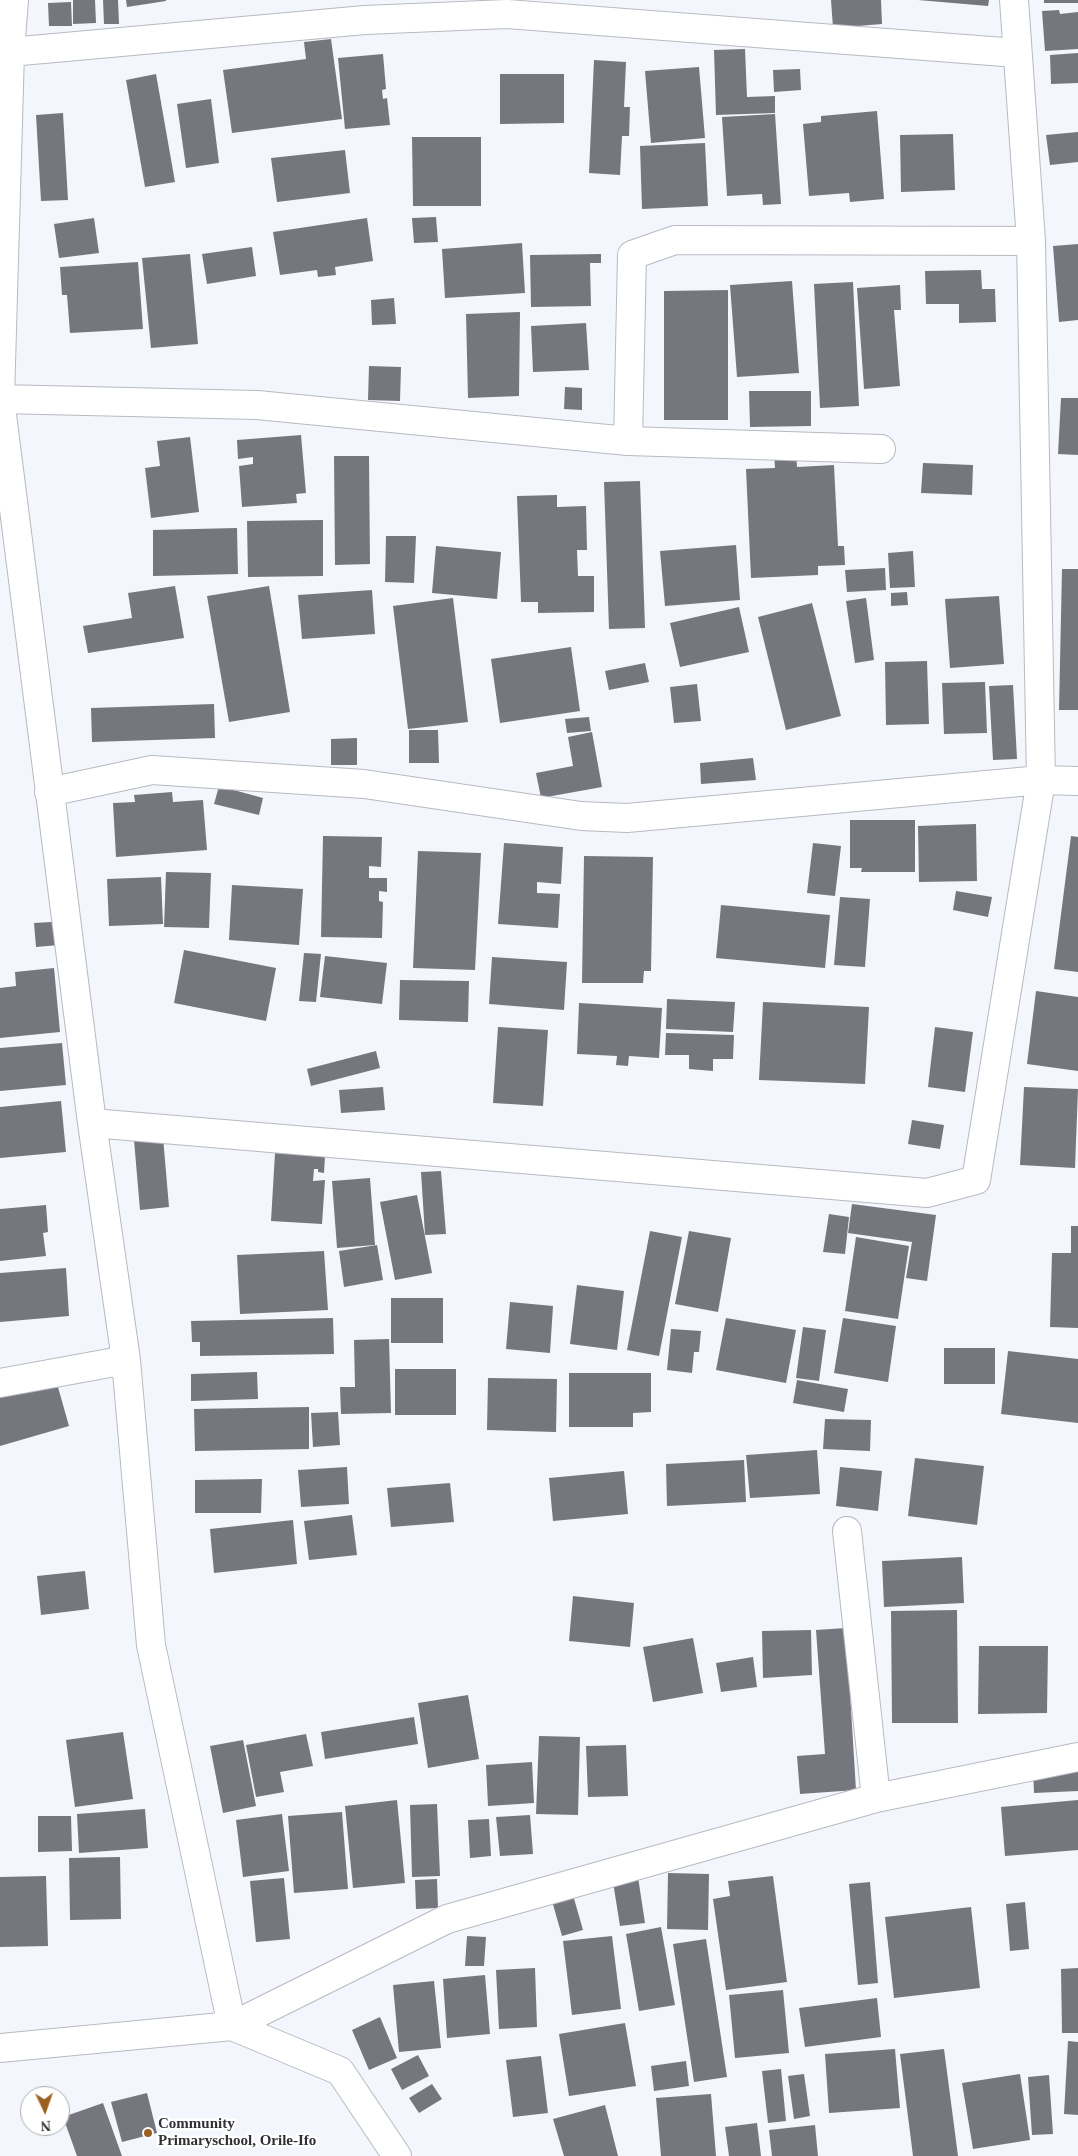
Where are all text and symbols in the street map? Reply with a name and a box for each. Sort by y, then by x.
north arrow [20,2086,70,2136]
place label: Community Primaryschool, Orile-Ifo [158,2115,316,2150]
text: N [40,2118,51,2133]
marker: Community Primaryschool, Orile-Ifo [142,2127,154,2139]

